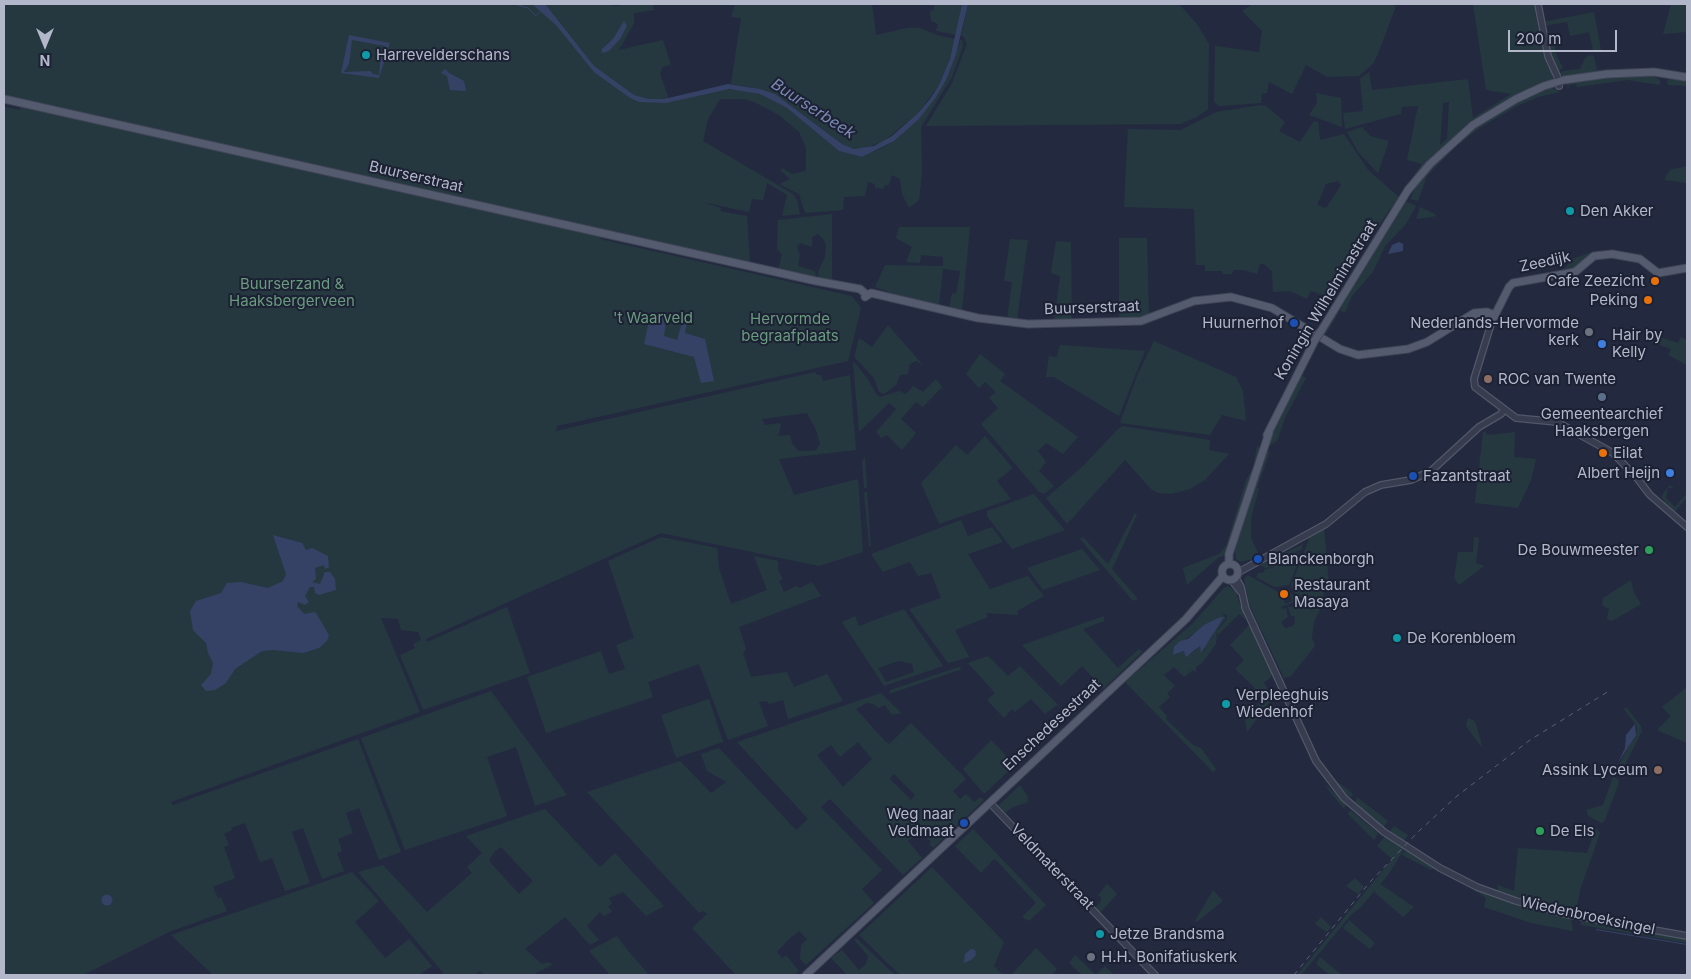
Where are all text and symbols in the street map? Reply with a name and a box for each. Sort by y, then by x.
north arrow [20,20,70,70]
scale bar [1511,20,1620,52]
text: 200 m [1516,29,1561,48]
place label: Harrevelderschans [376,46,510,64]
marker: Harrevelderschans [360,49,372,61]
text: N [40,52,50,69]
water label: Buurserbeek [767,75,859,143]
street label: Buurserstraat [367,157,465,197]
place label: Den Akker [1580,202,1654,220]
marker: Den Akker [1564,205,1576,217]
street label: Koningin Wilhelminastraat [1271,217,1381,383]
street label: Zeedijk [1518,248,1572,276]
place label: Cafe Zeezicht [1547,272,1645,290]
park label: Buurserzand & Haaksbergerveen [229,275,355,310]
marker: Cafe Zeezicht [1649,275,1661,287]
place label: Peking [1590,291,1638,309]
marker: Peking [1642,294,1654,306]
street label: Buurserstraat [1044,297,1140,319]
park label: 't Waarveld [613,309,693,327]
park label: Hervormde begraafplaats [741,310,839,345]
place label: Huurnerhof [1202,314,1284,332]
place label: Nederlands-Hervormde kerk [1410,314,1579,349]
marker: Huurnerhof [1288,317,1300,329]
marker: Nederlands-Hervormde kerk [1583,326,1595,338]
place label: Hair by Kelly [1612,326,1662,361]
marker: Hair by Kelly [1596,338,1608,350]
place label: ROC van Twente [1498,370,1616,388]
marker: ROC van Twente [1482,373,1494,385]
marker: Gemeentearchief Haaksbergen [1596,391,1608,403]
place label: Gemeentearchief Haaksbergen [1541,405,1663,440]
place label: Eilat [1613,444,1643,462]
marker: Eilat [1597,447,1609,459]
place label: Albert Heijn [1577,464,1660,482]
place label: Fazantstraat [1423,467,1510,485]
marker: Albert Heijn [1664,467,1676,479]
marker: Fazantstraat [1407,470,1419,482]
place label: De Bouwmeester [1518,541,1639,559]
marker: De Bouwmeester [1643,544,1655,556]
place label: Blanckenborgh [1268,550,1374,568]
marker: Blanckenborgh [1252,553,1264,565]
place label: Restaurant Masaya [1294,576,1370,611]
marker: Restaurant Masaya [1278,588,1290,600]
place label: De Korenbloem [1407,629,1516,647]
marker: De Korenbloem [1391,632,1403,644]
street label: Enschedesestraat [999,675,1105,775]
place label: Verpleeghuis Wiedenhof [1236,686,1329,721]
marker: Verpleeghuis Wiedenhof [1220,698,1232,710]
place label: Assink Lyceum [1542,761,1648,779]
marker: Assink Lyceum [1652,764,1664,776]
place label: Weg naar Veldmaat [886,805,954,840]
marker: Weg naar Veldmaat [958,817,970,829]
street label: Veldmaterstraat [1007,820,1097,914]
place label: De Els [1550,822,1594,840]
marker: De Els [1534,825,1546,837]
street label: Wiedenbroeksingel [1519,893,1657,939]
place label: Jetze Brandsma [1110,925,1225,943]
marker: Jetze Brandsma [1094,928,1106,940]
place label: H.H. Bonifatiuskerk [1101,948,1237,966]
marker: H.H. Bonifatiuskerk [1085,951,1097,963]

